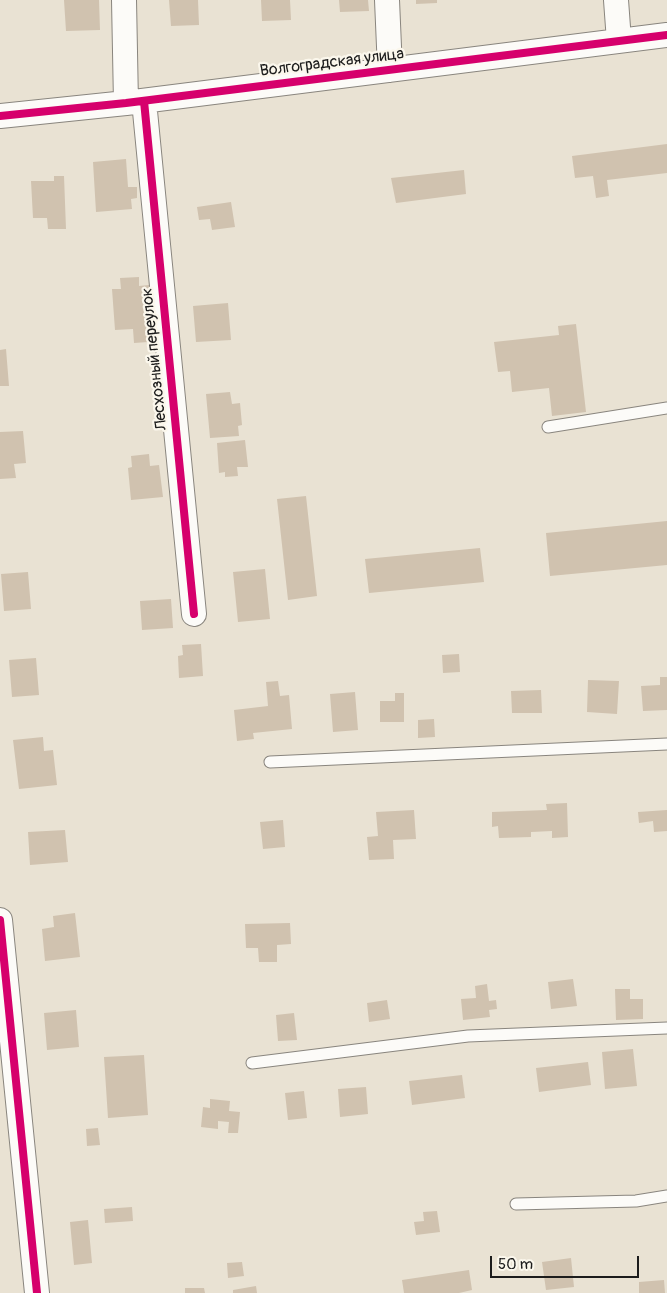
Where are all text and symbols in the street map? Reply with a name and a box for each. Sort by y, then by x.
street label: Волгоградская улица [259,45,405,81]
street label: Лесхозный переулок [138,287,172,431]
scale bar [492,1246,641,1278]
text: 50 m [498,1255,533,1274]

